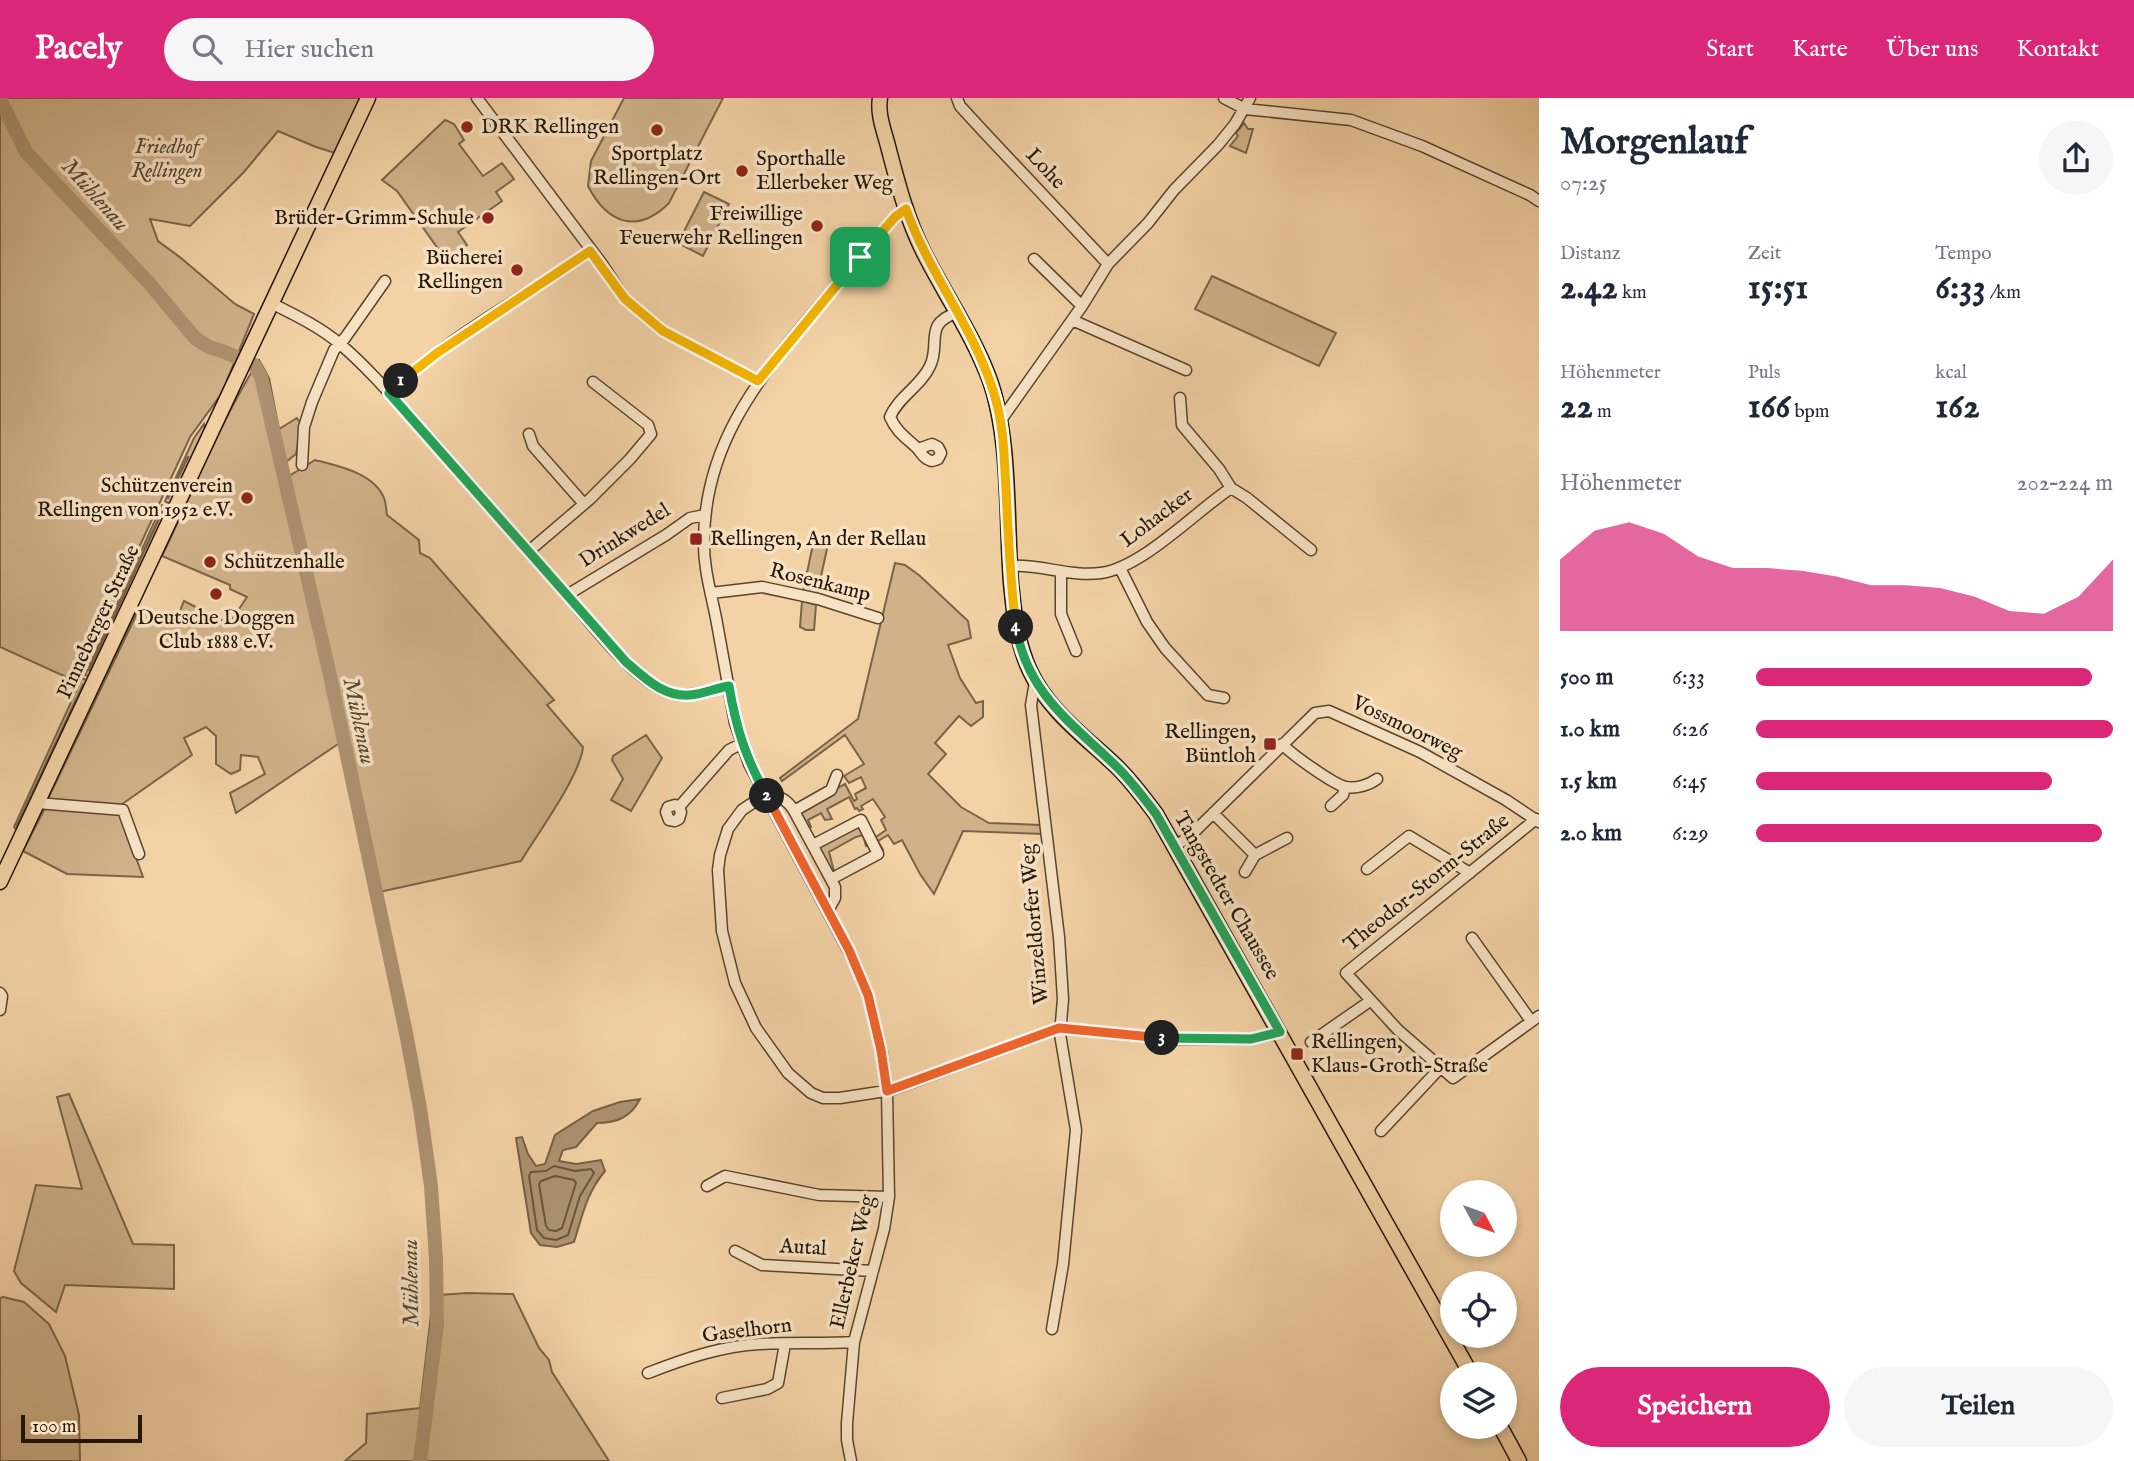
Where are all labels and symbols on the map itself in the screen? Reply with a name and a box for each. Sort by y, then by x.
place label: DRK Rellingen [481,114,619,141]
marker: DRK Rellingen [459,119,475,135]
marker: Sportplatz Rellingen-Ort [649,122,665,138]
park label: Friedhof Rellingen [131,134,204,185]
place label: Sportplatz Rellingen-Ort [593,141,721,192]
street label: Lohe [1019,143,1071,196]
place label: Sporthalle Ellerbeker Weg [756,146,894,197]
water label: Mühlenau [55,153,135,237]
marker: Sporthalle Ellerbeker Weg [734,163,750,179]
place label: Freiwillige Feuerwehr Rellingen [619,201,803,252]
place label: Brüder-Grimm-Schule [274,205,474,232]
marker: Brüder-Grimm-Schule [480,210,496,226]
marker: Freiwillige Feuerwehr Rellingen [809,218,825,234]
pin [830,227,890,287]
place label: Bücherei Rellingen [417,245,503,296]
marker: Bücherei Rellingen [509,262,525,278]
pin: 1 [384,364,418,398]
place label: Schützenverein Rellingen von 1952 e.V. [37,473,233,524]
street label: Lohacker [1115,482,1199,554]
marker: Schützenverein Rellingen von 1952 e.V. [239,490,255,506]
street label: Drinkwedel [574,497,676,575]
place label: Rellingen, An der Rellau [710,526,926,553]
marker: Rellingen, An der Rellau [688,531,704,547]
street label: Pinneberger Straße [51,540,147,703]
place label: Schützenhalle [224,549,345,576]
marker: Schützenhalle [202,554,218,570]
street label: Rosenkamp [767,557,873,609]
marker: Deutsche Doggen Club 1888 e.V. [208,586,224,602]
place label: Deutsche Doggen Club 1888 e.V. [137,605,295,656]
pin: 4 [998,610,1034,644]
water label: Mühlenau [336,675,382,767]
street label: Vossmoorweg [1346,689,1467,767]
place label: Rellingen, Büntloh [1164,719,1256,770]
marker: Rellingen, Büntloh [1262,736,1278,752]
pin: 2 [750,778,784,814]
street label: Tangstedter Chaussee [1167,807,1285,985]
street label: Theodor-Storm-Straße [1339,808,1516,958]
street label: Winzeldorfer Weg [1014,842,1055,1006]
pin: 3 [1144,1020,1180,1056]
place label: Rellingen, Klaus-Groth-Straße [1311,1029,1488,1080]
marker: Rellingen, Klaus-Groth-Straße [1289,1046,1305,1062]
north arrow [1440,1180,1517,1256]
street label: Ellerbeker Weg [824,1192,882,1332]
street label: Autal [778,1233,827,1263]
water label: Mühlenau [396,1239,426,1327]
street label: Gaselhorn [701,1312,793,1350]
scale bar [21,1412,142,1444]

